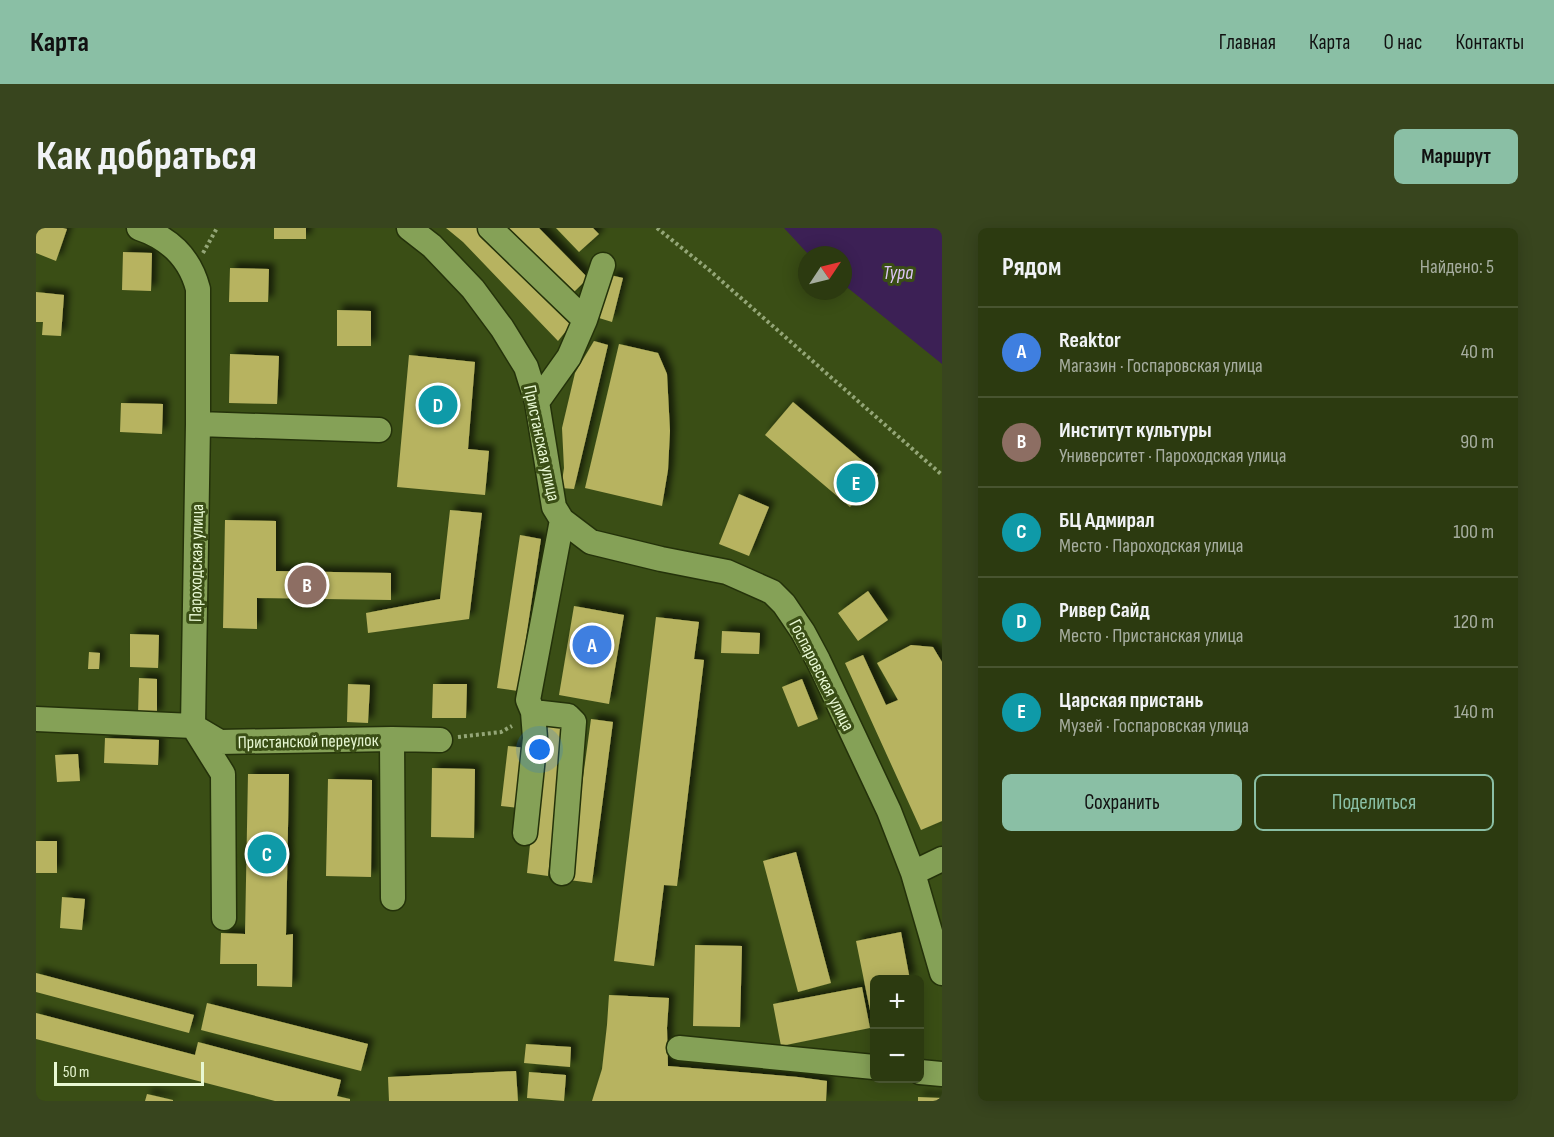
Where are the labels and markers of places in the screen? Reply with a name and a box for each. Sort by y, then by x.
pin: D [418,382,458,428]
pin: E [836,460,876,506]
pin: B [288,562,326,608]
pin: A [572,622,612,668]
pin: C [248,832,286,876]

